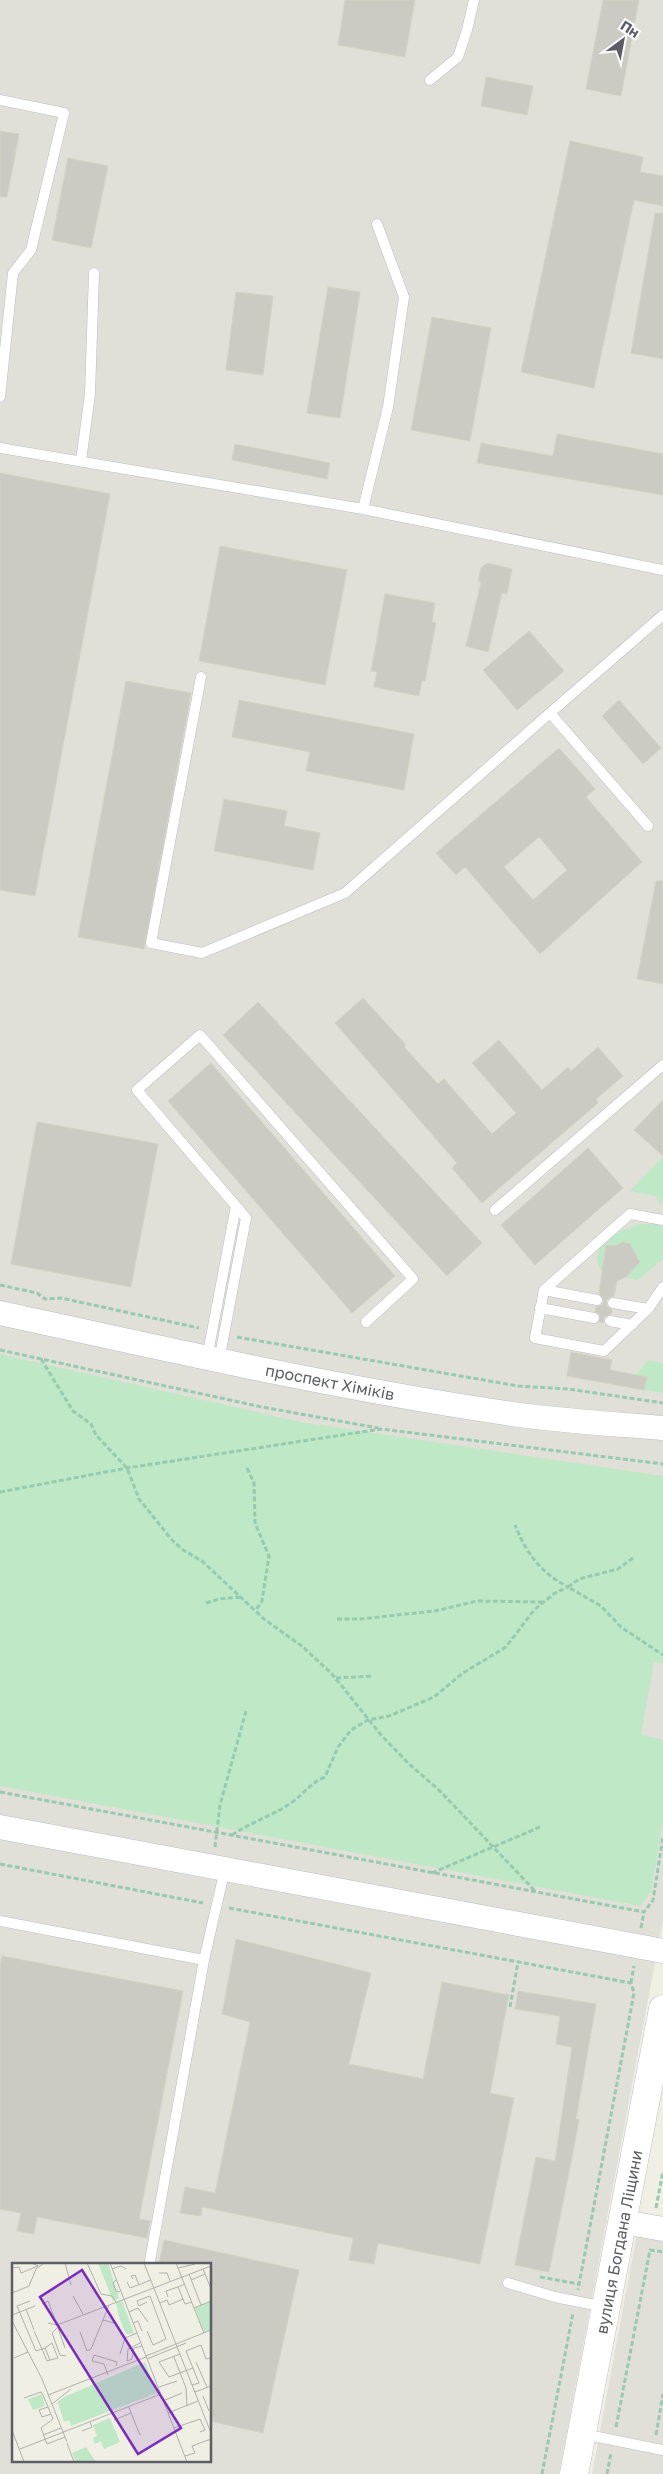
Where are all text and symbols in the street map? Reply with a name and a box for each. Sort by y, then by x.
north arrow [598,15,648,65]
text: Пн [618,16,643,41]
street label: проспект Хіміків [264,1360,396,1404]
street label: вулиця Богдана Ліщини [591,2148,647,2336]
inset map [12,2263,211,2462]

